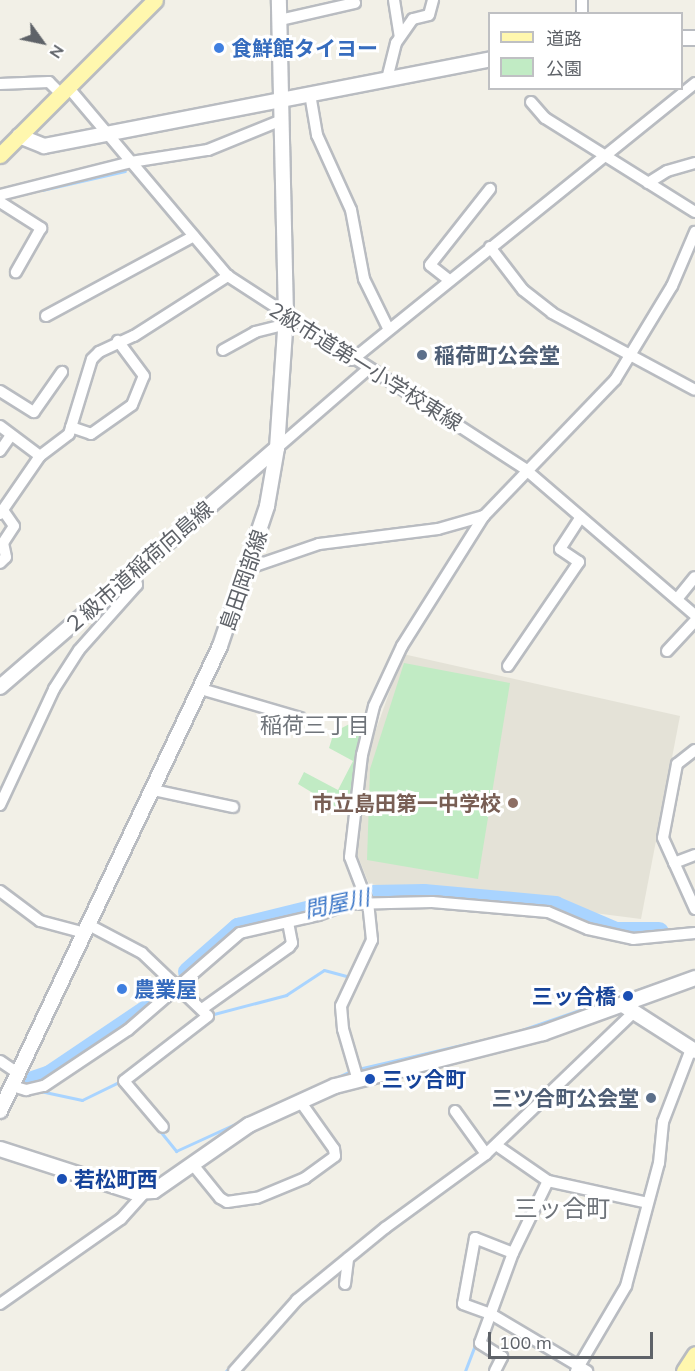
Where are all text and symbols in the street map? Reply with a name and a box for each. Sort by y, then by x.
north arrow [12,12,72,72]
legend [488,12,683,90]
text: 道路 [546,27,582,50]
place label: 食鮮館タイヨー [231,35,378,61]
text: N [45,41,69,62]
marker: 食鮮館タイヨー [212,41,226,55]
text: 公園 [546,57,582,80]
street label: 2級市道第一小学校東線 [265,296,467,436]
place label: 稲荷町公会堂 [434,342,560,368]
marker: 稲荷町公会堂 [415,348,429,362]
street label: ２級市道稲荷向島線 [58,495,218,639]
street label: 島田岡部線 [214,526,272,634]
district label: 稲荷三丁目 [260,713,370,739]
place label: 市立島田第一中学校 [312,790,501,816]
marker: 市立島田第一中学校 [506,796,520,810]
water label: 問屋川 [302,884,372,924]
place label: 農業屋 [134,976,197,1002]
marker: 農業屋 [115,982,129,996]
place label: 三ッ合橋 [532,983,616,1009]
marker: 三ッ合橋 [621,989,635,1003]
place label: 三ッ合町 [382,1066,466,1092]
marker: 三ッ合町 [363,1072,377,1086]
place label: 三ツ合町公会堂 [492,1085,639,1111]
marker: 三ツ合町公会堂 [644,1091,658,1105]
place label: 若松町西 [74,1166,158,1192]
marker: 若松町西 [55,1172,69,1186]
district label: 三ッ合町 [514,1195,610,1223]
scale bar [491,1320,656,1358]
text: 100 m [499,1331,552,1354]

